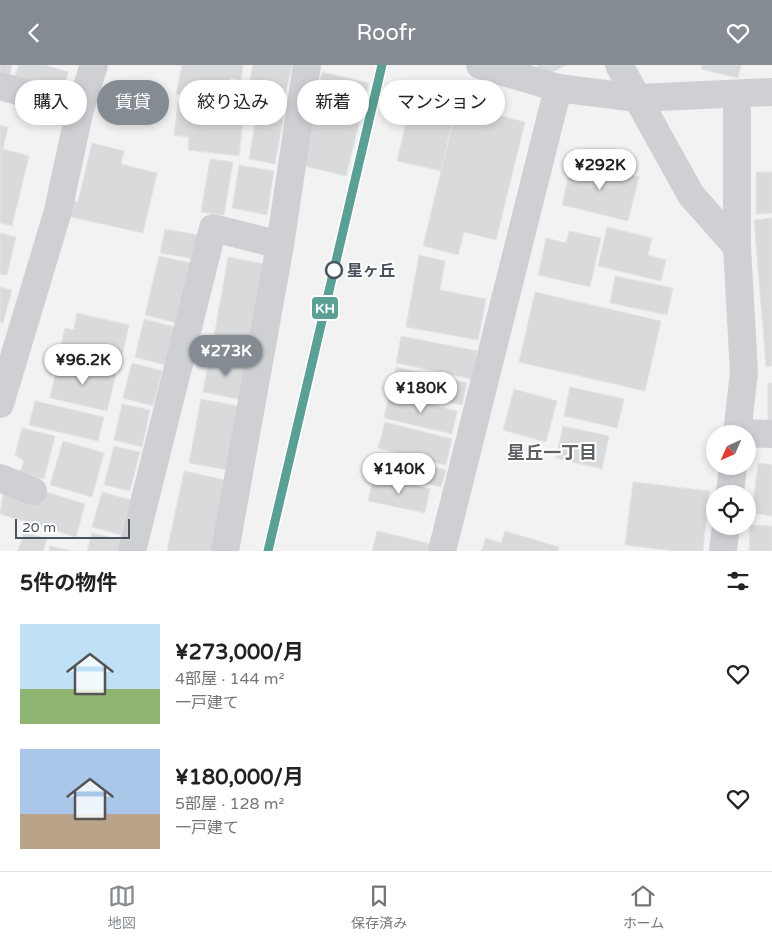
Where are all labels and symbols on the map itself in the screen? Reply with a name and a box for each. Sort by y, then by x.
pin: ¥292K [565,149,635,191]
marker: 星ヶ丘 [325,261,343,279]
place label: 星ヶ丘 [347,261,395,281]
line badge: KH [311,296,339,320]
text: KH [315,300,335,317]
pin: ¥273K [191,335,261,377]
pin: ¥96.2K [42,343,124,386]
pin: ¥180K [386,371,456,414]
north arrow [706,425,756,475]
district label: 星丘一丁目 [507,442,597,464]
pin: ¥140K [364,453,434,495]
scale bar [15,516,130,539]

